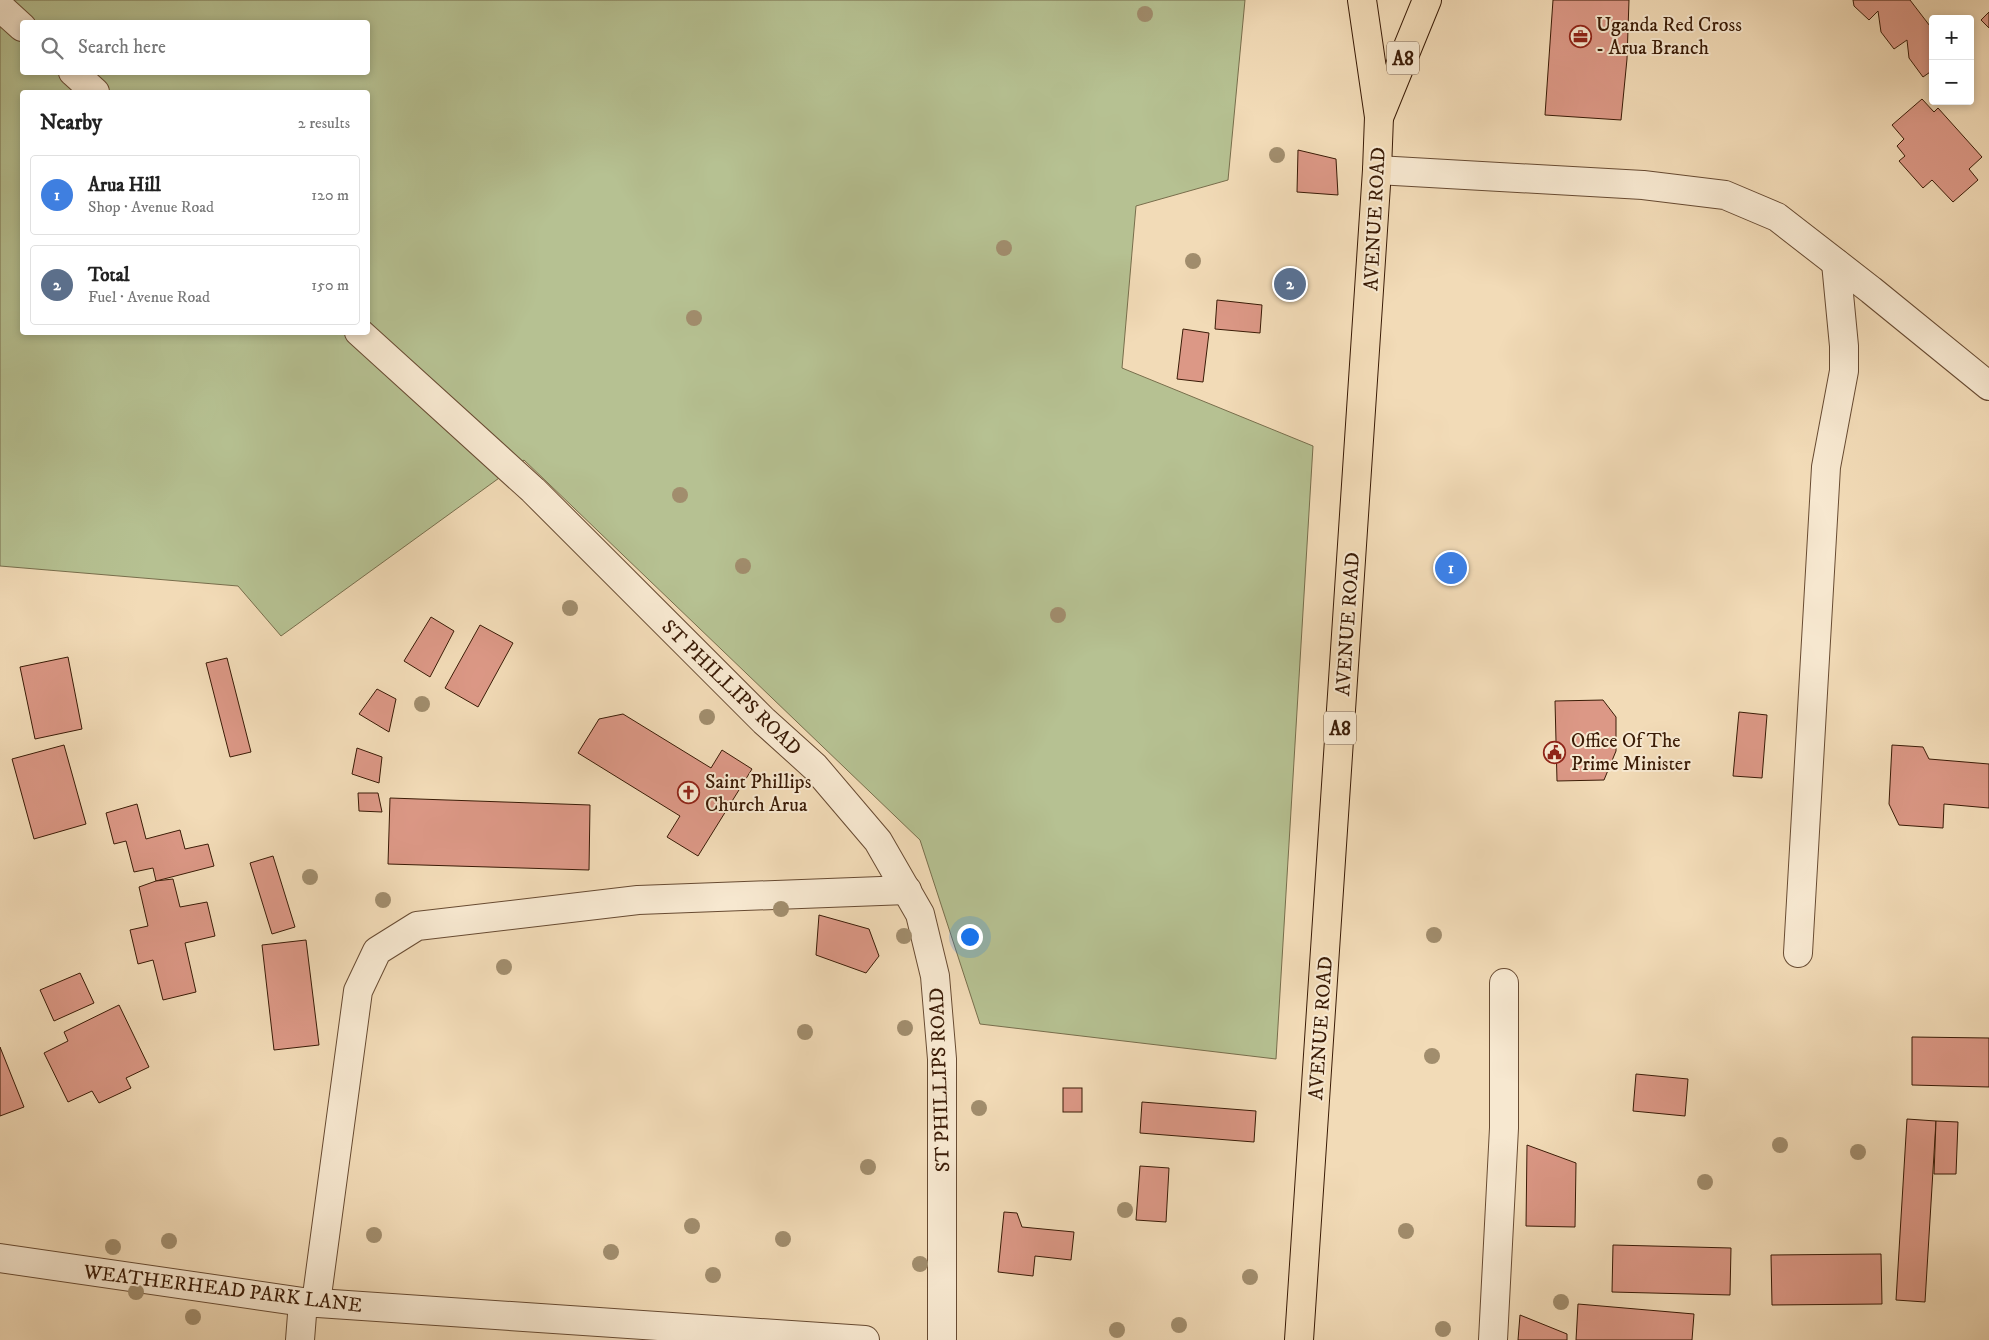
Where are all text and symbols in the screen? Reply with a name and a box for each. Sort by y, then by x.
place label: Uganda Red Cross - Arua Branch [1596,13,1742,61]
map controls [1929,15,1974,105]
button: + [1929,15,1974,60]
search box [20,20,370,75]
office icon: Uganda Red Cross - Arua Branch [1568,24,1592,48]
icon: search [38,34,66,62]
text: Search here [78,36,166,59]
road number: A8 [1387,42,1419,74]
button: − [1929,60,1974,105]
text: Nearby [40,110,102,136]
text: 2 results [298,113,350,133]
street label: AVENUE ROAD [1359,146,1392,292]
text: Arua Hill [88,174,161,197]
text: 1 [54,185,60,205]
text: 120 m [311,185,349,205]
text: Shop · Avenue Road [88,197,214,217]
text: Total [88,264,129,287]
pin: 2 [1274,265,1306,303]
text: 2 [53,275,61,295]
text: 150 m [311,275,349,295]
text: Fuel · Avenue Road [88,287,210,307]
pin: 1 [1435,549,1467,587]
street label: AVENUE ROAD [1331,551,1366,697]
street label: ST PHILLIPS ROAD [656,615,806,761]
road number: A8 [1324,711,1356,744]
place label: Office Of The Prime Minister [1571,729,1691,777]
public building icon: Office Of The Prime Minister [1543,740,1567,764]
place label: Saint Phillips Church Arua [705,770,812,818]
church icon: Saint Phillips Church Arua [677,781,701,805]
your location [957,924,983,950]
street label: AVENUE ROAD [1304,955,1339,1101]
street label: ST PHILLIPS ROAD [925,987,956,1173]
street label: WEATHERHEAD PARK LANE [81,1260,364,1319]

